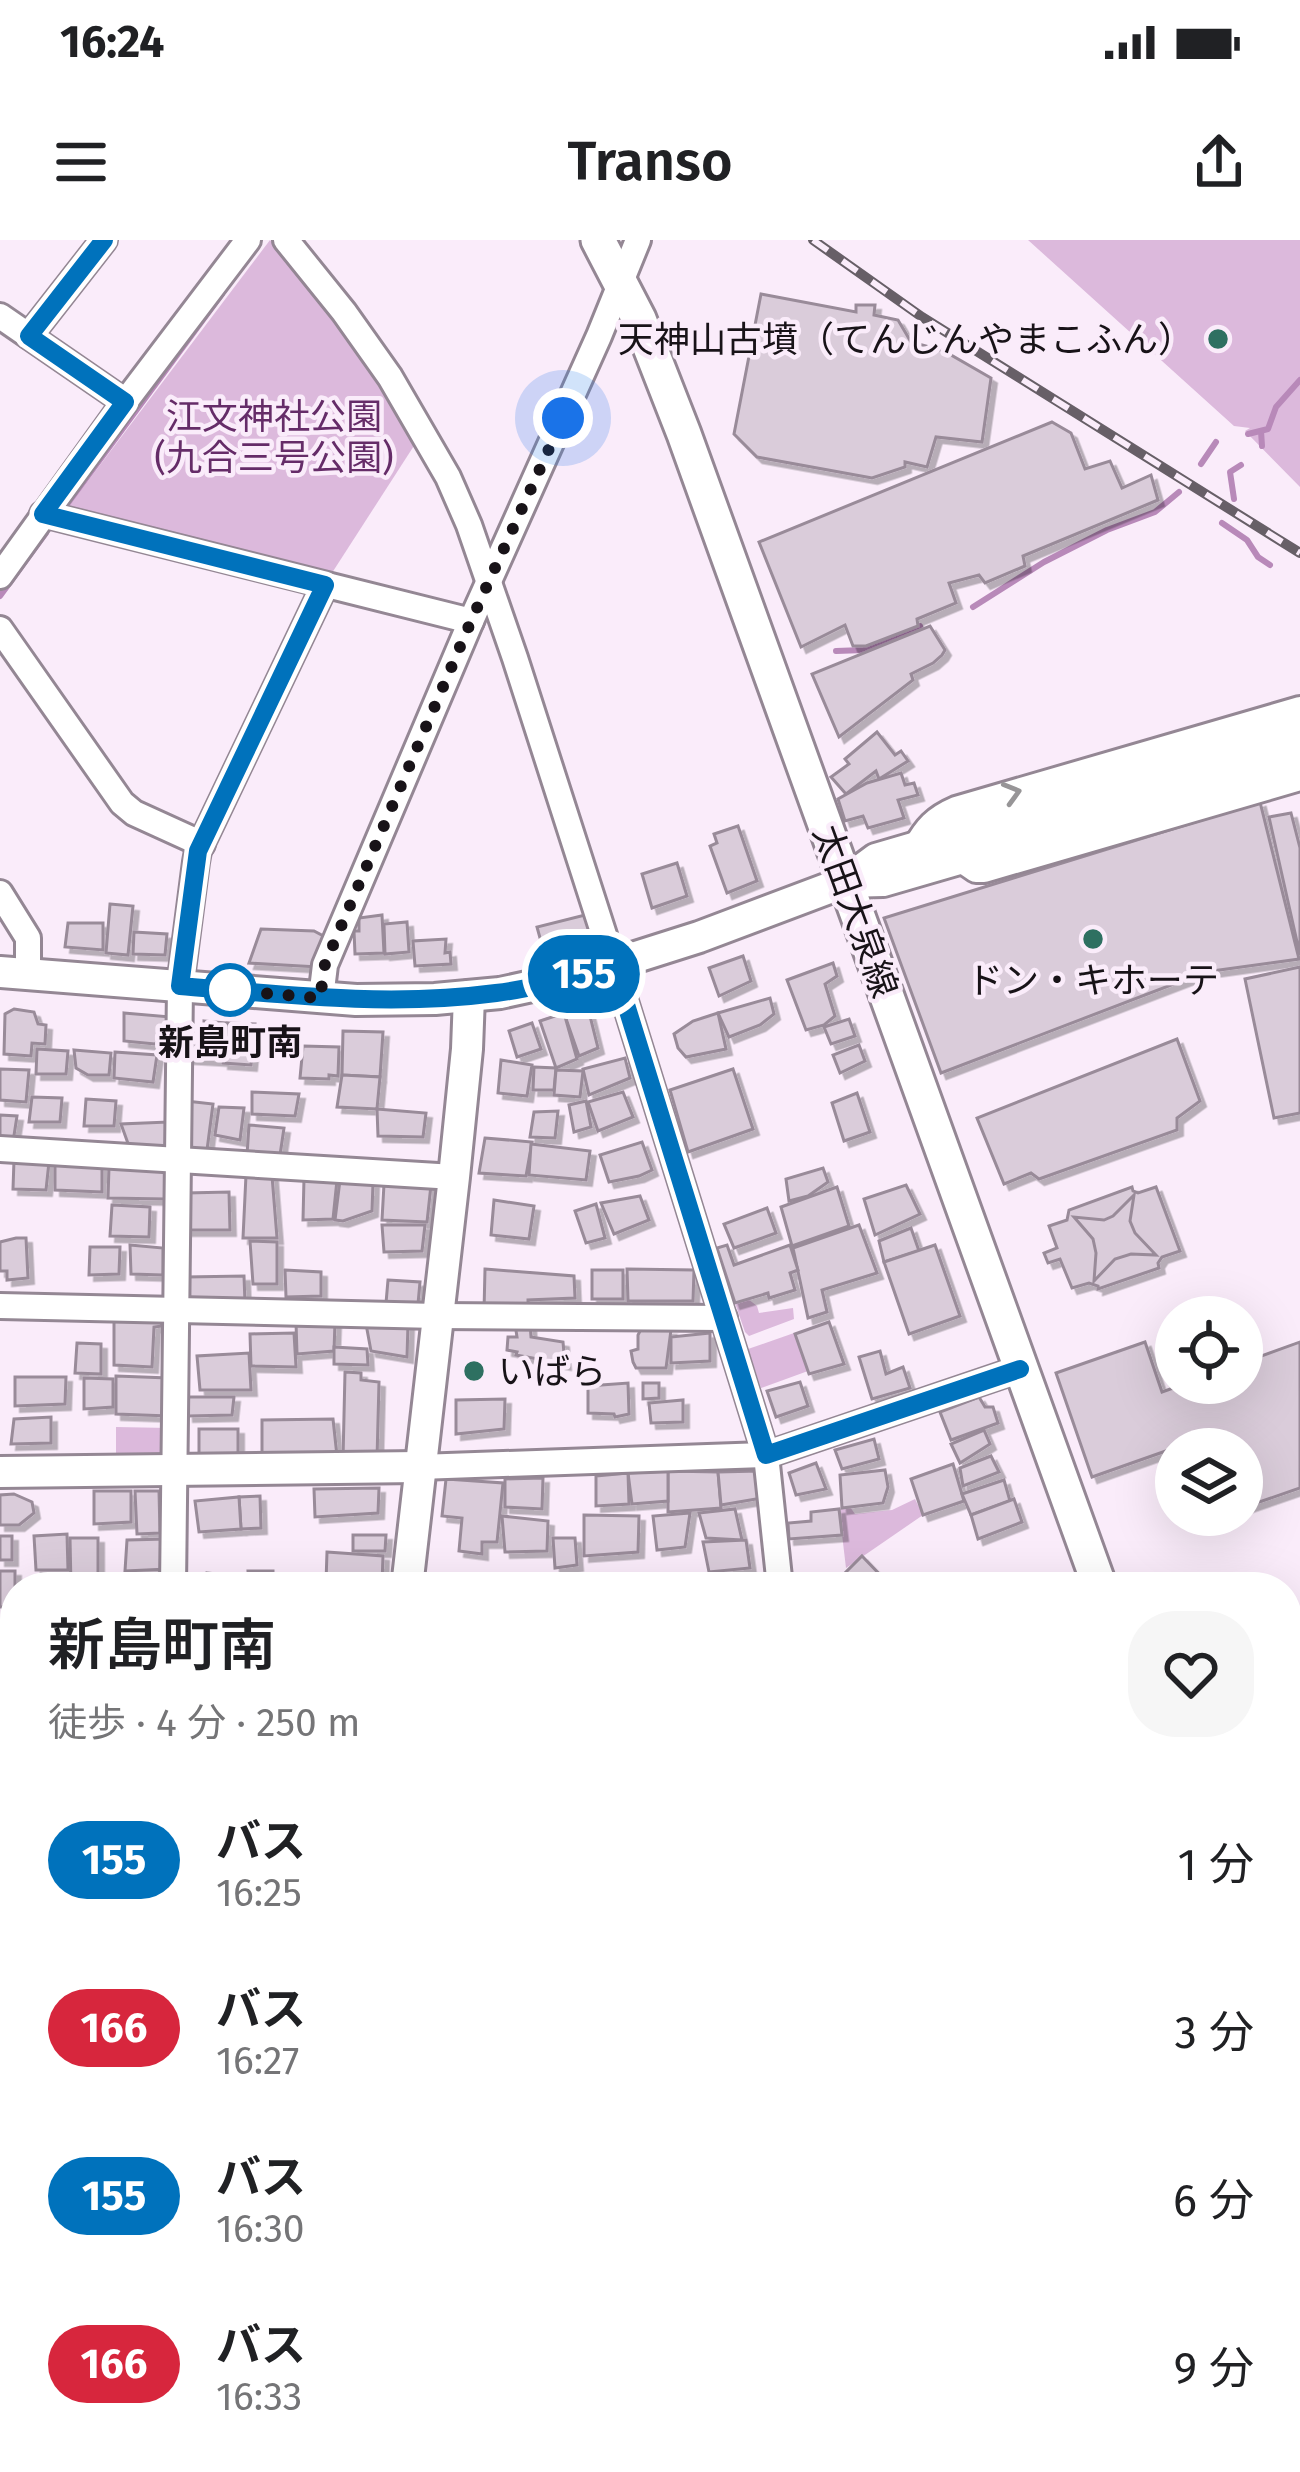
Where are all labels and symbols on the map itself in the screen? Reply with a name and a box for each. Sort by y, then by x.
place label: 天神山古墳（てんじんやまこふん） [618,318,1194,362]
marker: 天神山古墳（てんじんやまこふん） [1205,326,1231,352]
your location [533,388,593,448]
park label: 江文神社公園 (九合三号公園) [154,395,394,480]
one-way arrow [1001,782,1022,807]
street label: 太田大泉線 [804,819,907,1003]
marker: ドン・キホーテ [1080,926,1106,952]
line badge: 155 [515,935,653,1013]
place label: ドン・キホーテ [967,959,1219,1003]
marker: 新島町南 [205,965,255,1015]
place label: 新島町南 [158,1021,302,1065]
place label: いばら [498,1350,606,1394]
marker: いばら [461,1358,487,1384]

